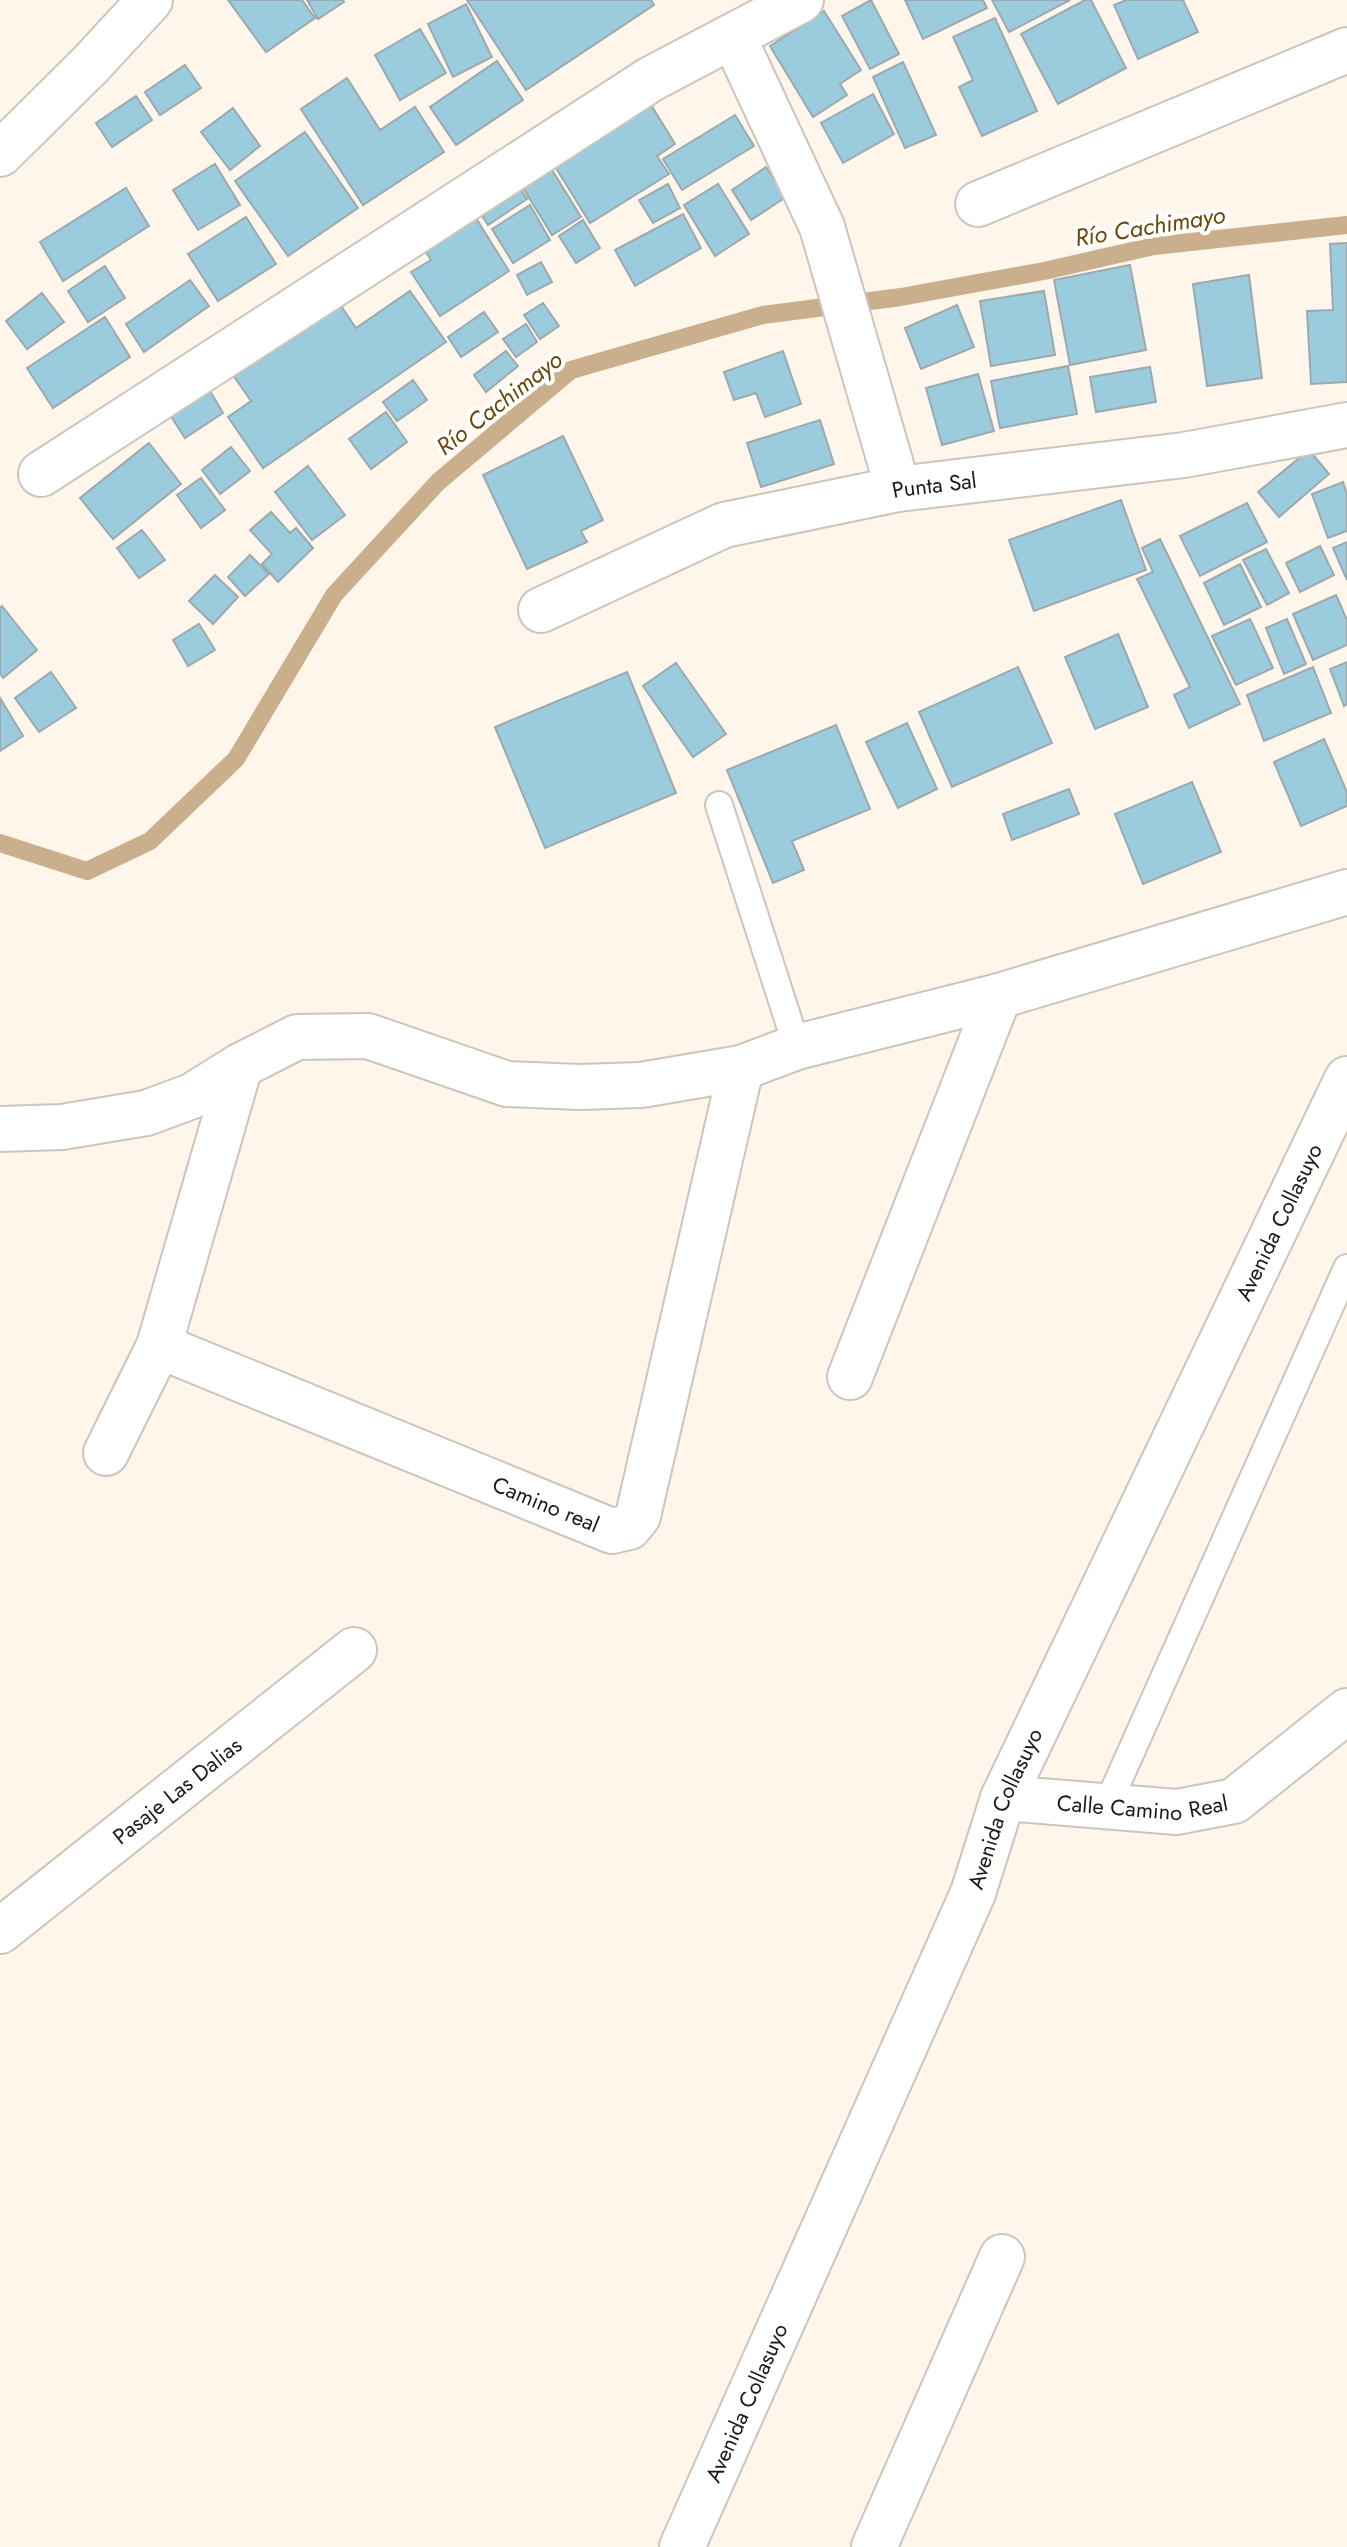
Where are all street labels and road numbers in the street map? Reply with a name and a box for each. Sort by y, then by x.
street label: Punta Sal [889,464,978,506]
street label: Avenida Collasuyo [1227,1138,1330,1306]
street label: Camino real [488,1468,604,1540]
street label: Avenida Collasuyo [959,1723,1050,1893]
street label: Pasaje Las Dalias [106,1729,248,1852]
street label: Calle Camino Real [1056,1786,1230,1828]
street label: Avenida Collasuyo [697,2318,796,2487]

